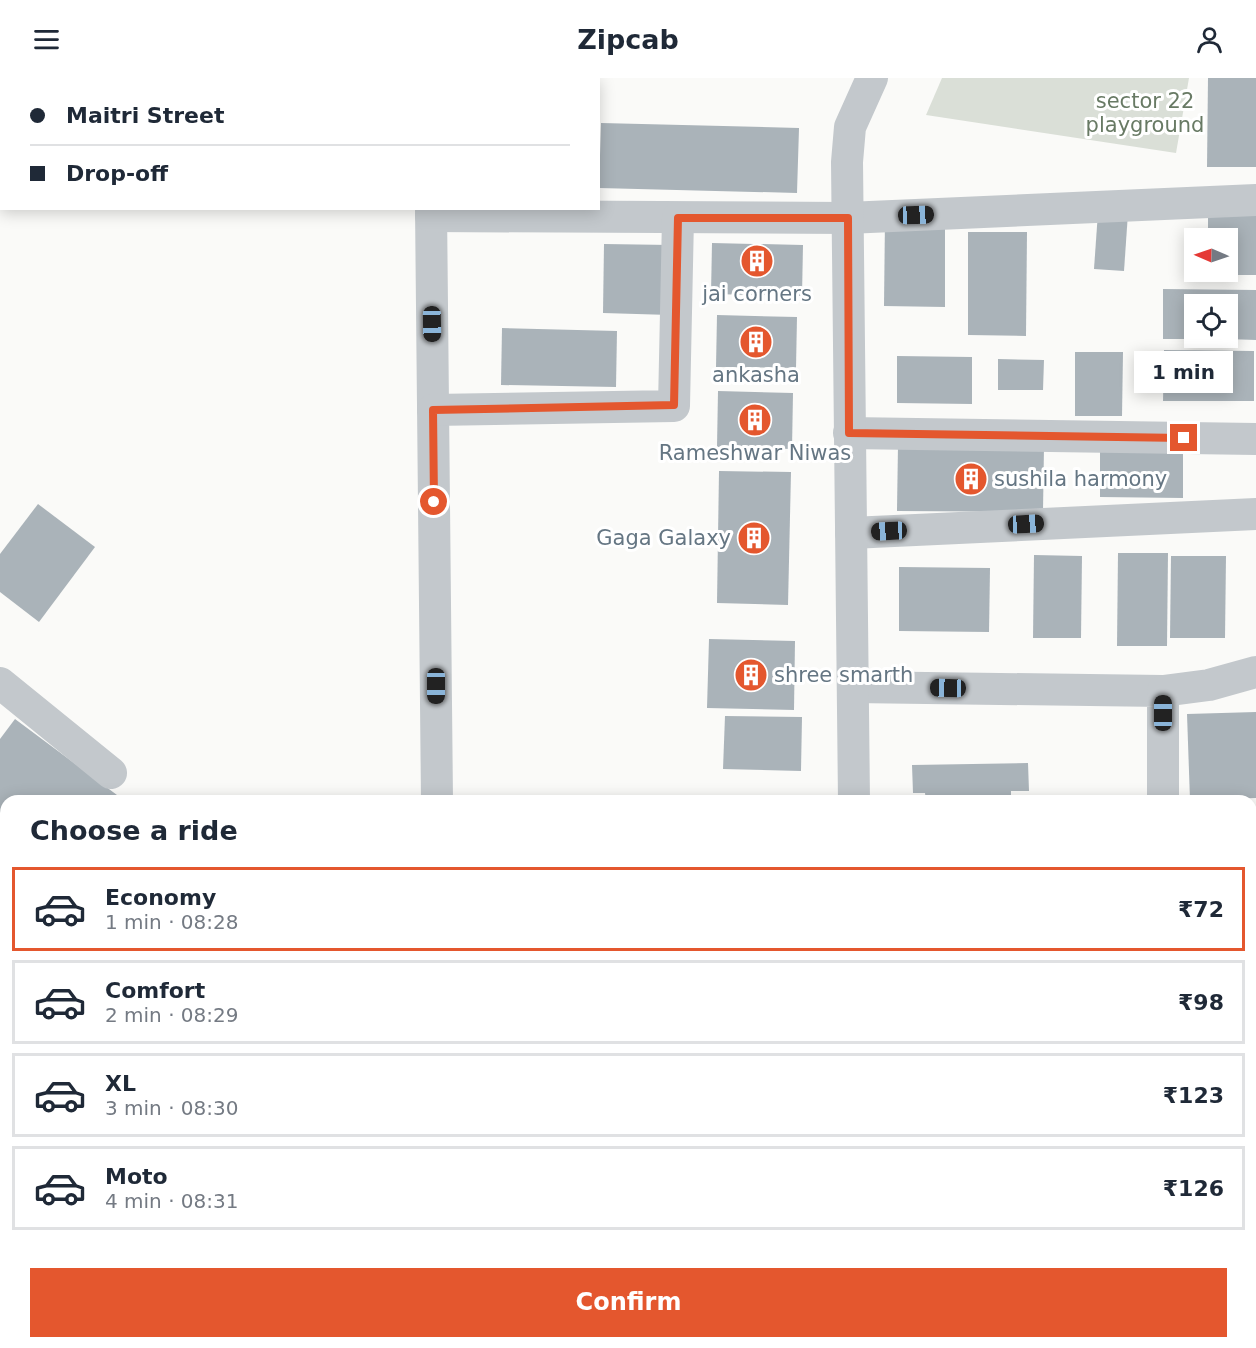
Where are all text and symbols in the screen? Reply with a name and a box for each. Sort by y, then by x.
icon: menu [30,23,63,56]
icon: person [1193,23,1226,56]
text: Zipcab [577,24,679,55]
park label: sector 22 playground [1086,89,1204,137]
text: Maitri Street [66,103,224,128]
text: Drop-off [66,161,168,186]
car [898,205,934,225]
north arrow [1184,228,1238,282]
map controls [1184,228,1238,348]
building icon: jai corners [739,243,775,279]
place label: jai corners [701,282,812,306]
button: locate [1184,294,1238,348]
car [423,306,441,342]
building icon: ankasha [738,324,774,360]
callout: 1 min [1134,351,1234,393]
text: 1 min [1152,360,1215,384]
place label: ankasha [712,363,800,387]
building icon: Rameshwar Niwas [737,402,773,438]
route end [1170,424,1197,451]
place label: Rameshwar Niwas [659,441,851,465]
building icon: sushila harmony [953,461,989,497]
place label: sushila harmony [994,467,1167,491]
route start [420,488,447,515]
car [1008,514,1044,534]
building icon: Gaga Galaxy [736,520,772,556]
car [871,521,907,541]
place label: Gaga Galaxy [596,526,731,550]
building icon: shree smarth [733,657,769,693]
place label: shree smarth [774,663,913,687]
car [427,668,445,704]
car [930,679,966,697]
car [1154,695,1172,731]
text: Choose a ride [30,815,238,846]
icon: car [33,882,87,936]
text: Economy [105,885,216,910]
text: ₹72 [1178,897,1224,922]
text: 1 min · 08:28 [105,910,239,934]
icon: car [33,975,87,1029]
text: Comfort [105,978,205,1003]
text: ₹98 [1178,990,1224,1015]
text: 2 min · 08:29 [105,1003,239,1027]
icon: car [33,1068,87,1122]
text: XL [105,1071,136,1096]
text: ₹123 [1163,1083,1224,1108]
text: 3 min · 08:30 [105,1096,239,1120]
icon: car [33,1161,87,1215]
text: Moto [105,1164,168,1189]
text: ₹126 [1163,1176,1224,1201]
text: 4 min · 08:31 [105,1189,239,1213]
button: Confirm [30,1268,1227,1337]

